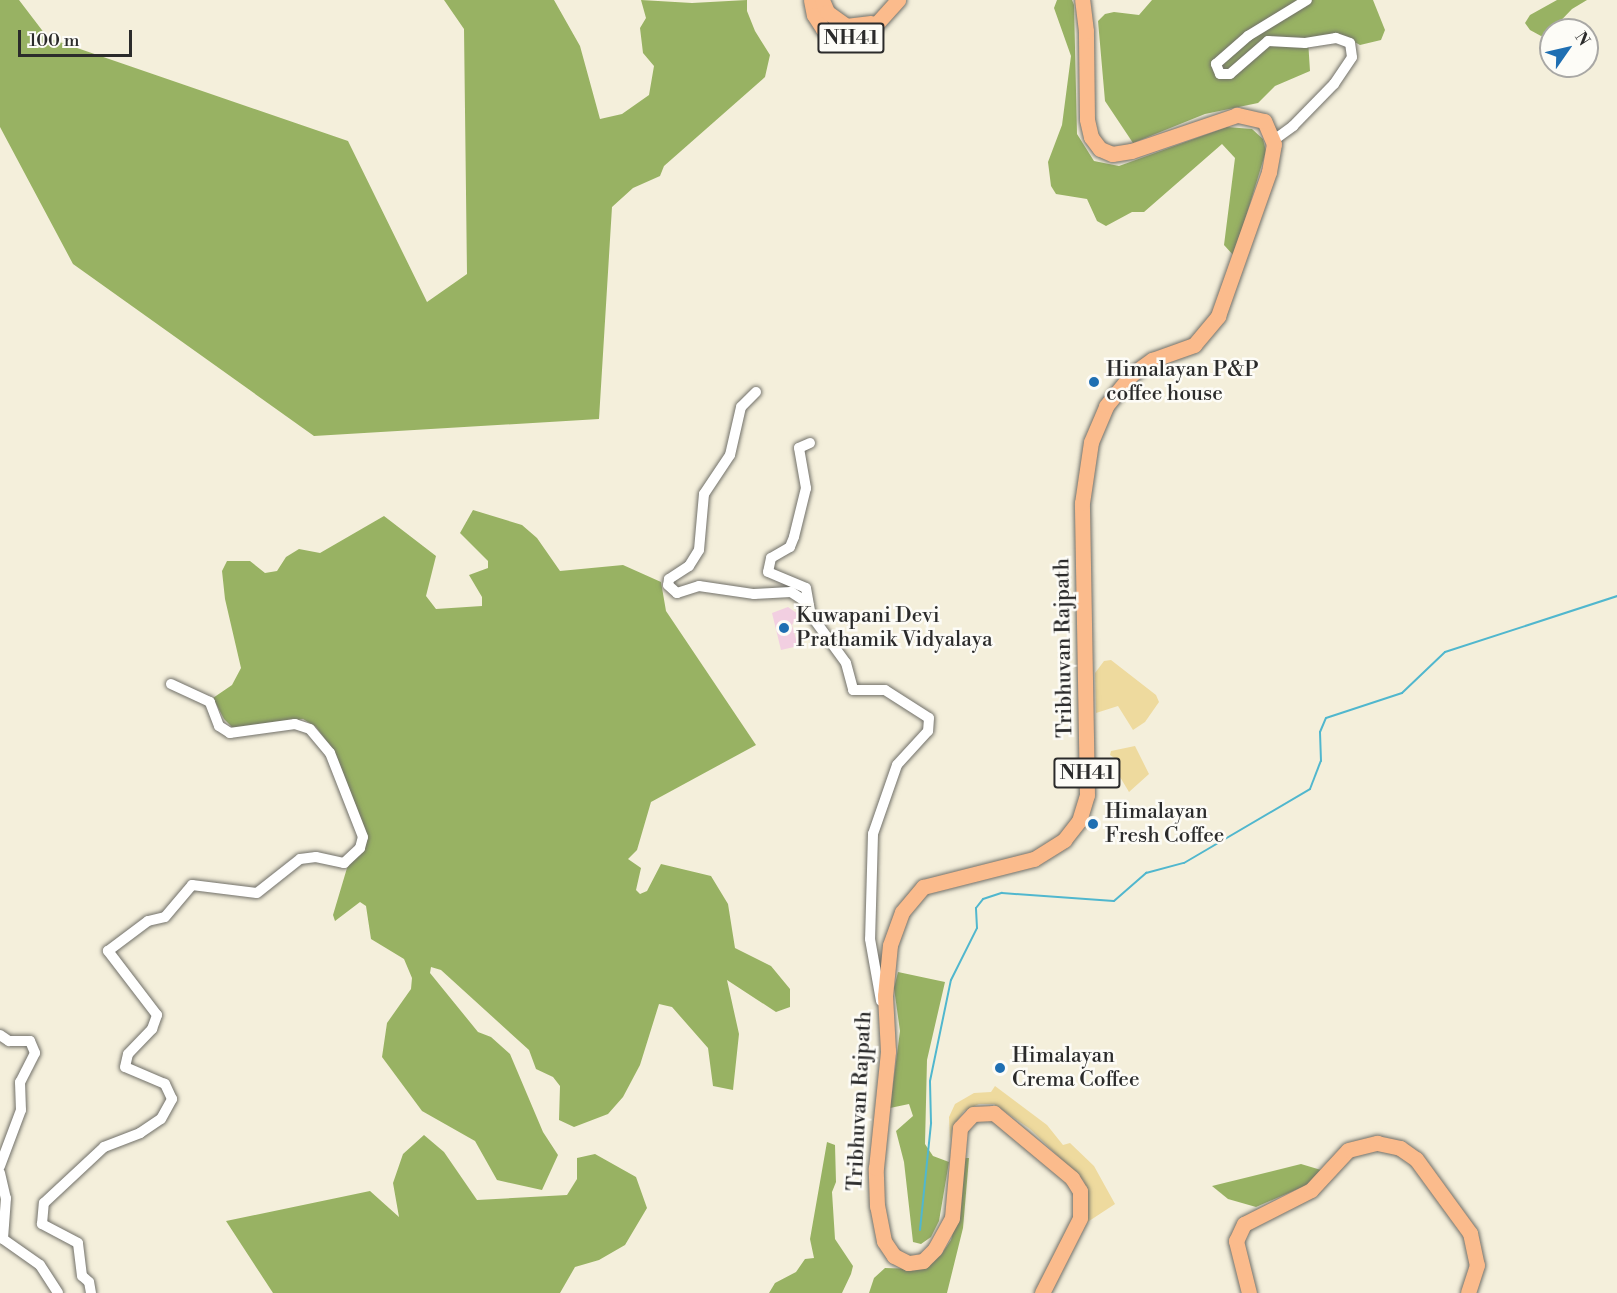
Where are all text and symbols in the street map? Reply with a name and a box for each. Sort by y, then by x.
scale bar [21,18,135,56]
north arrow [1539,18,1599,78]
road number: NH41 [816,21,886,55]
text: N [1570,28,1594,50]
text: 100 m [29,29,80,52]
place label: Himalayan P&P coffee house [1106,357,1259,407]
marker: Himalayan P&P coffee house [1087,375,1101,389]
street label: Tribhuvan Rajpath [1050,558,1078,738]
place label: Kuwapani Devi Prathamik Vidyalaya [796,603,993,653]
marker: Kuwapani Devi Prathamik Vidyalaya [777,621,791,635]
road number: NH41 [1052,756,1122,790]
place label: Himalayan Fresh Coffee [1105,799,1224,849]
marker: Himalayan Fresh Coffee [1086,817,1100,831]
street label: Tribhuvan Rajpath [843,1010,877,1192]
place label: Himalayan Crema Coffee [1012,1043,1140,1093]
marker: Himalayan Crema Coffee [993,1061,1007,1075]

